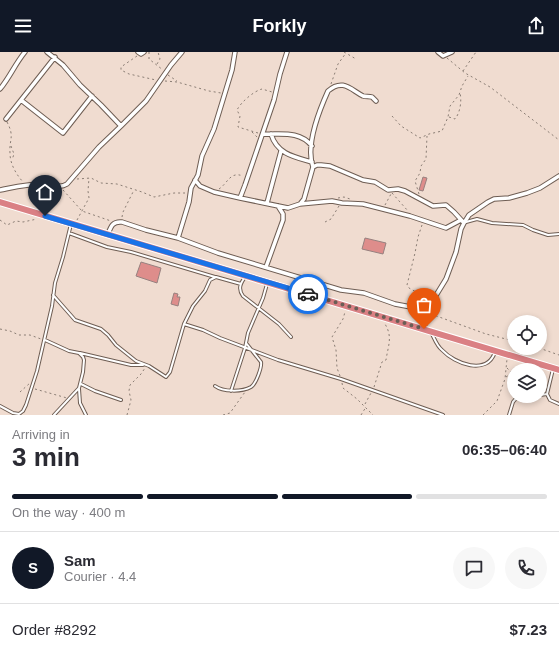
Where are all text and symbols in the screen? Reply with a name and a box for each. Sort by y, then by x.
icon: menu [12,15,34,37]
icon: share [525,15,547,37]
text: Forkly [252,16,307,36]
pin [28,175,62,216]
icon: home [34,181,56,203]
courier [288,274,328,314]
icon: car [297,283,319,305]
pin [407,288,441,329]
icon: bag [413,294,435,316]
map controls [507,315,547,403]
button: locate [507,315,547,355]
button: layers [507,363,547,403]
text: Arriving in [12,427,70,442]
text: 06:35–06:40 [462,441,547,458]
text: 3 min [12,442,80,472]
text: On the way · 400 m [12,505,125,520]
button: chat [453,547,495,589]
button: phone [505,547,547,589]
text: Sam [64,552,96,569]
text: S [28,559,38,576]
text: Courier · 4.4 [64,569,136,584]
text: Order #8292 [12,621,96,638]
text: $7.23 [509,621,547,638]

